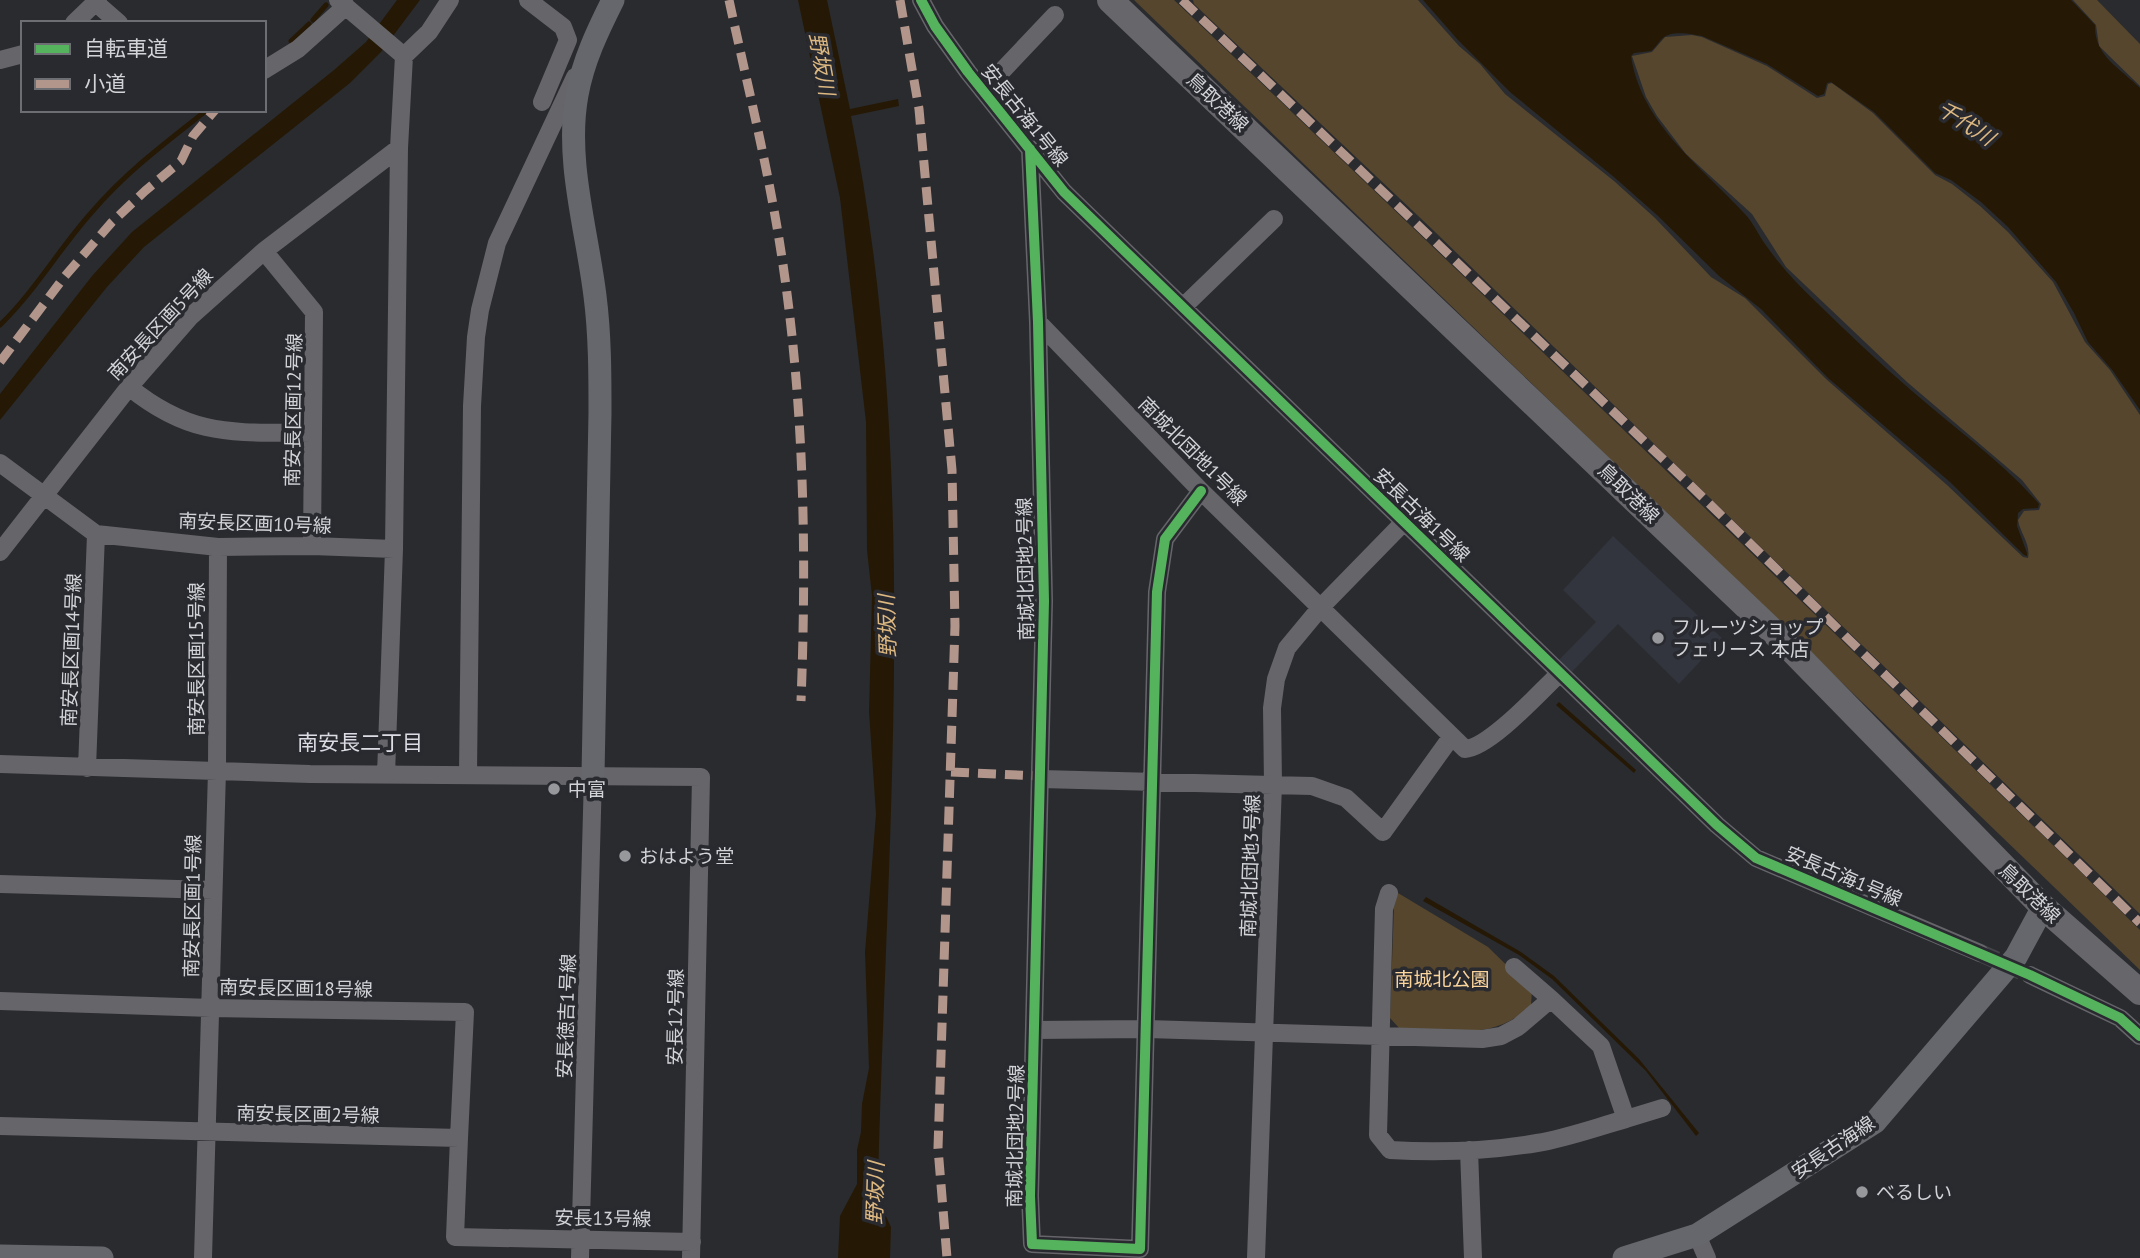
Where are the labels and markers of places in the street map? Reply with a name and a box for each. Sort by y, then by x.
place label: フルーツショップ フェリース 本店 [1672,615,1824,661]
marker: フルーツショップ フェリース 本店 [1650,630,1666,646]
place label: 中富 [568,777,606,801]
marker: 中富 [546,781,562,797]
place label: おはよう堂 [639,844,734,868]
marker: おはよう堂 [617,848,633,864]
place label: べるしい [1876,1180,1952,1204]
marker: べるしい [1854,1184,1870,1200]

